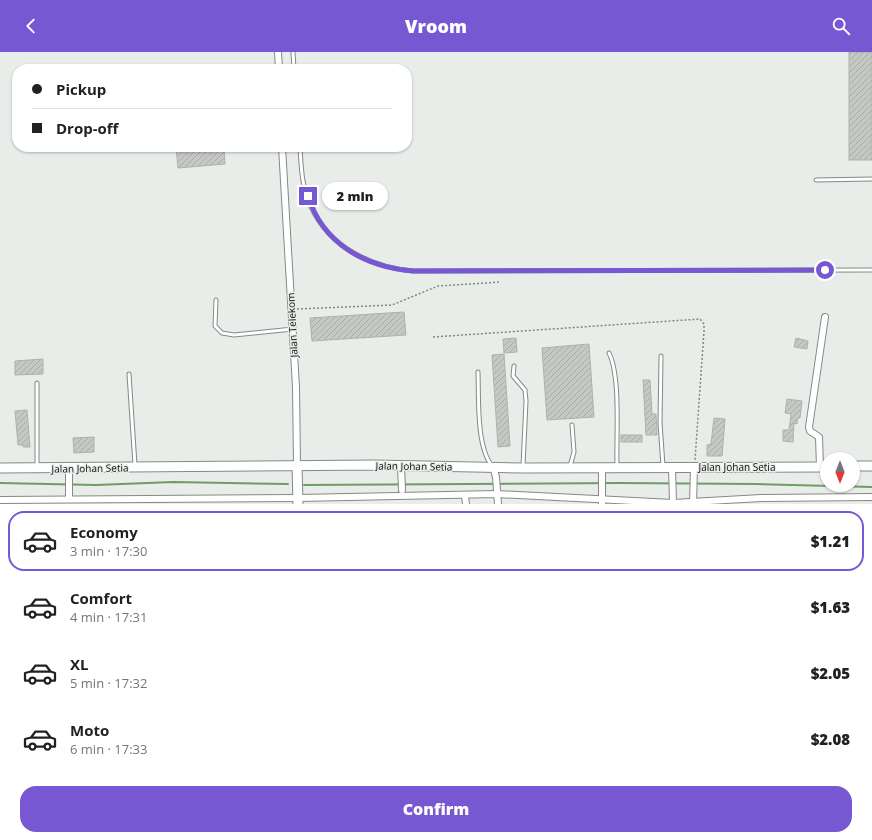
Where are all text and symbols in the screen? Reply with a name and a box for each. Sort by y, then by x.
text: Vroom [405,14,467,38]
icon: back [20,15,42,37]
icon: search [830,15,852,37]
text: Pickup [56,79,106,99]
text: Drop-off [56,118,118,138]
callout: 2 min [322,182,388,210]
route end [299,187,317,205]
text: 2 min [337,187,373,205]
route start [816,261,834,279]
street label: Jalan Telekom [283,292,301,359]
north arrow [820,452,860,492]
map controls [820,452,860,492]
street label: Jalan Johan Setia [374,458,453,474]
street label: Jalan Johan Setia [50,460,129,476]
street label: Jalan Johan Setia [698,460,775,474]
text: Economy [70,522,138,542]
icon: car [22,523,58,559]
text: $1.21 [811,531,850,551]
text: 3 min · 17:30 [70,542,147,560]
text: Comfort [70,588,132,608]
icon: car [22,589,58,625]
text: $1.63 [811,597,850,617]
text: 4 min · 17:31 [70,608,147,626]
text: XL [70,654,88,674]
icon: car [22,655,58,691]
text: $2.05 [811,663,850,683]
text: 5 min · 17:32 [70,674,147,692]
text: Moto [70,720,109,740]
icon: car [22,721,58,757]
text: $2.08 [811,729,850,749]
text: 6 min · 17:33 [70,740,147,758]
button: Confirm [20,786,852,832]

